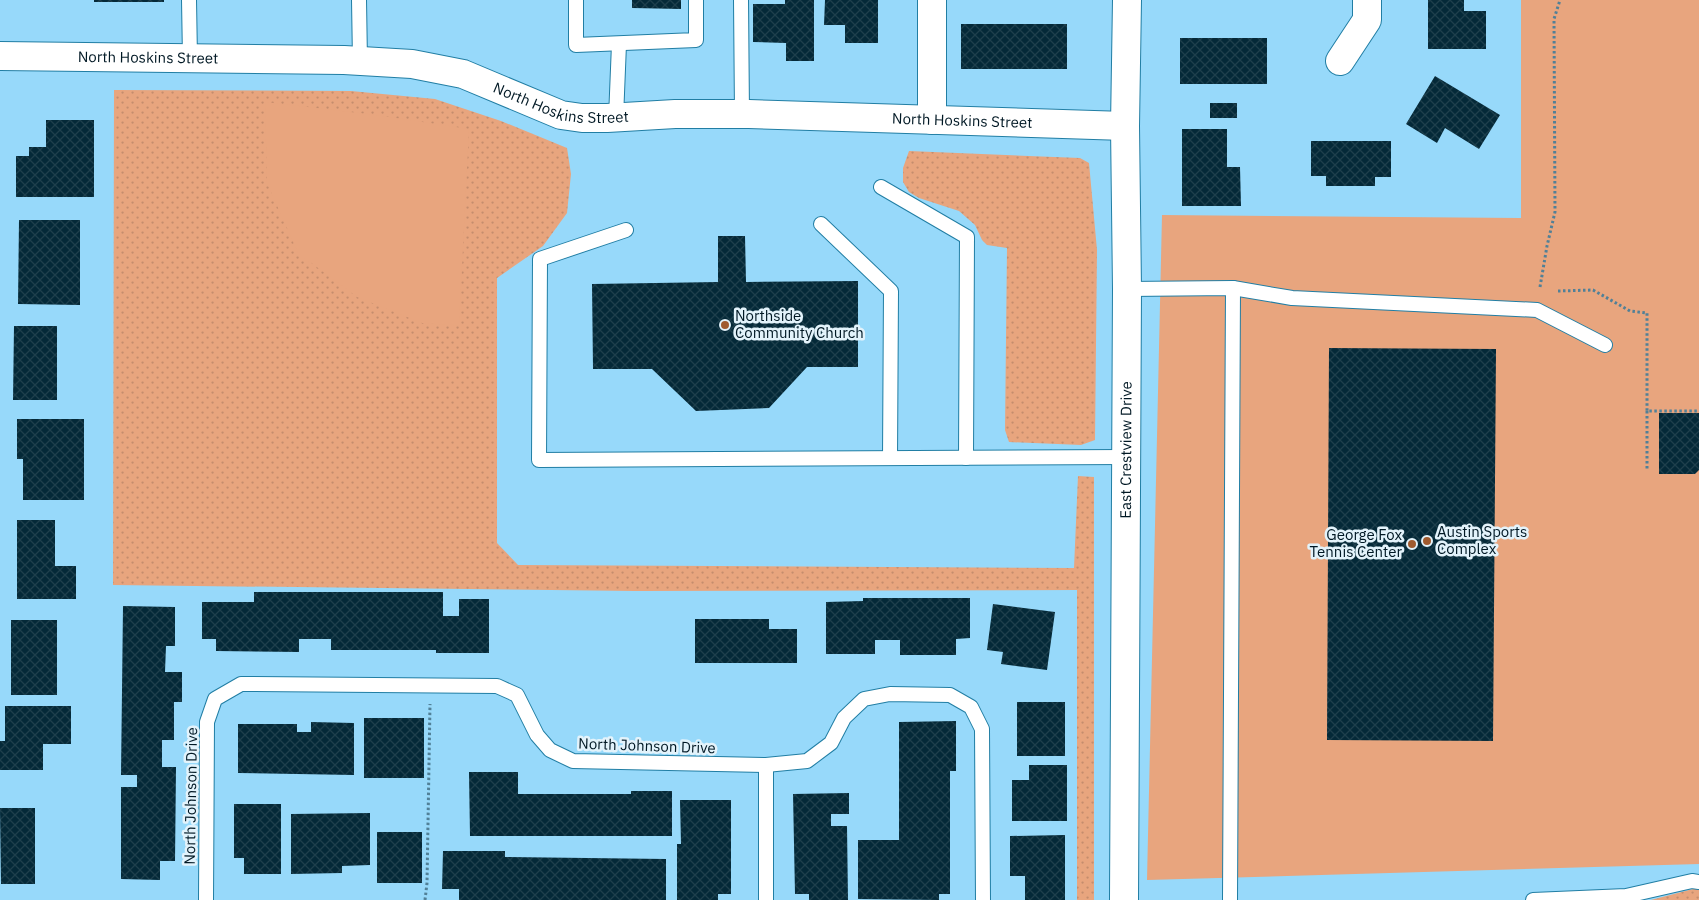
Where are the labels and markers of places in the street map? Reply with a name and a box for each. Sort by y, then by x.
place label: Northside Community Church [735,306,864,342]
marker: Northside Community Church [719,319,731,331]
place label: Austin Sports Complex [1437,522,1527,558]
place label: George Fox Tennis Center [1310,525,1402,561]
marker: Austin Sports Complex [1421,535,1433,547]
marker: George Fox Tennis Center [1406,538,1418,550]

